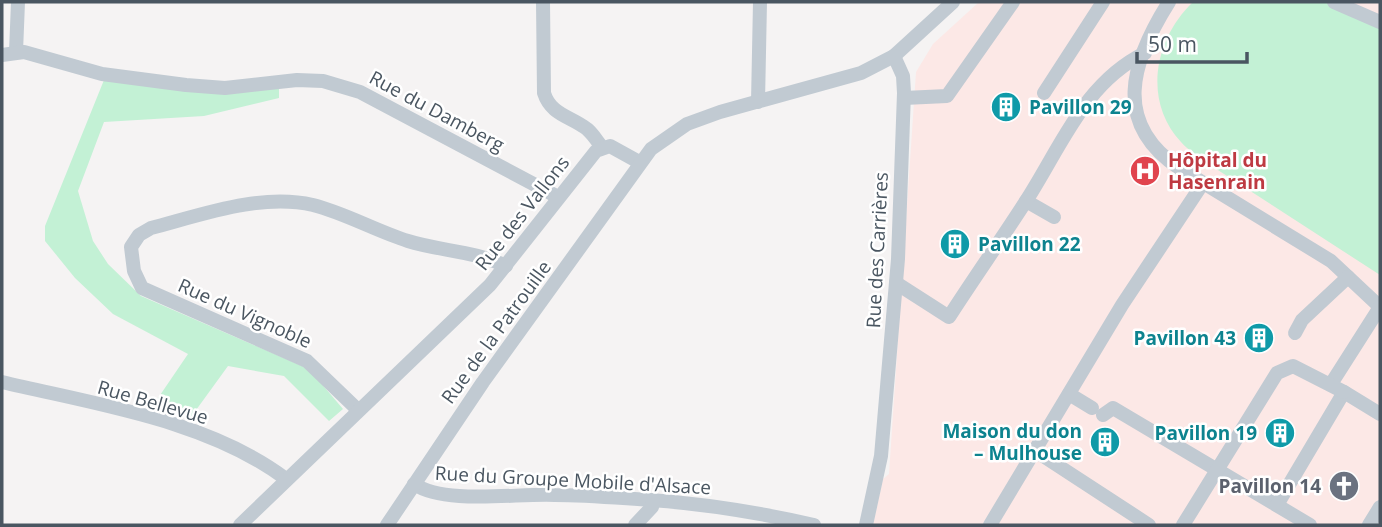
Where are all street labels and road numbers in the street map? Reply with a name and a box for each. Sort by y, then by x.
street label: Rue du Damberg [365,64,509,158]
street label: Rue des Vallons [469,150,575,276]
street label: Rue des Carrières [860,171,894,329]
street label: Rue de la Patrouille [435,255,557,409]
street label: Rue du Vignoble [174,272,316,354]
street label: Rue Bellevue [95,374,211,430]
street label: Rue du Groupe Mobile d'Alsace [434,460,712,500]

